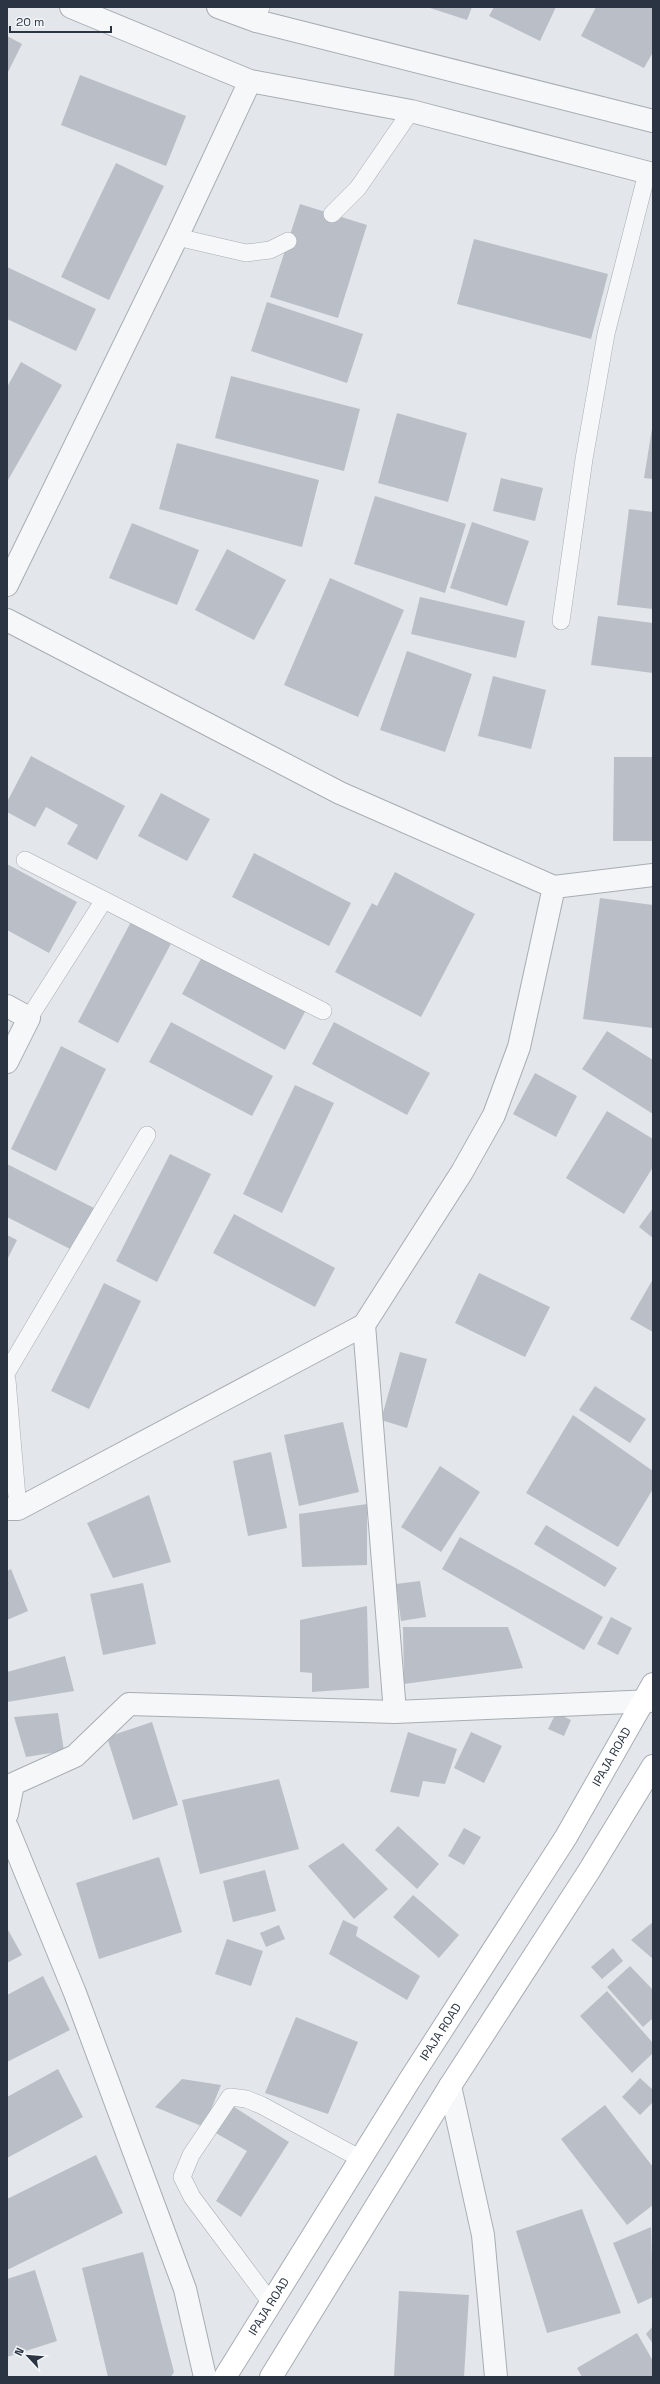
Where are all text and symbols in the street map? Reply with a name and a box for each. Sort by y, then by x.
scale bar [10,8,111,34]
text: 20 m [16,14,44,30]
street label: IPAJA ROAD [589,1724,635,1789]
street label: IPAJA ROAD [416,2000,465,2064]
street label: IPAJA ROAD [245,2275,293,2338]
north arrow [8,2336,48,2376]
text: N [11,2345,27,2358]

